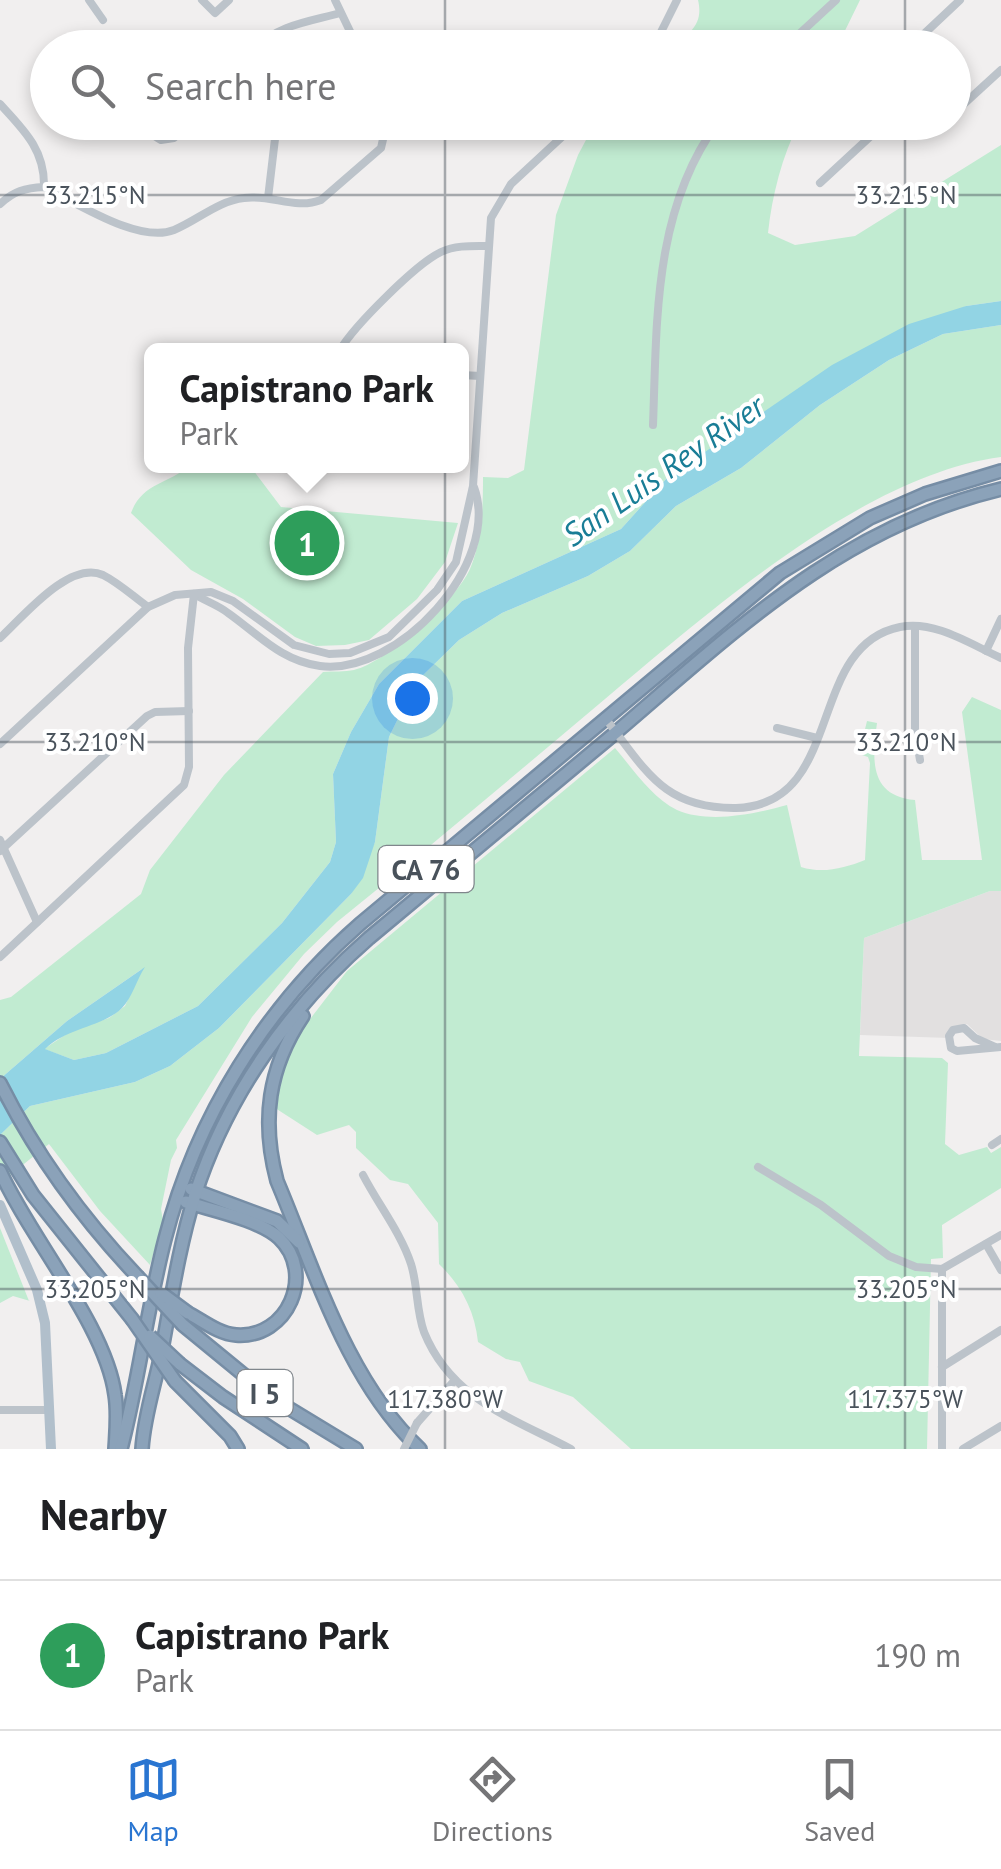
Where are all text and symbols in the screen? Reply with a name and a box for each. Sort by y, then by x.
search box [30,30,971,140]
icon: search [65,58,120,113]
text: Search here [145,61,337,110]
text: 33.215°N [45,179,145,211]
text: 33.215°N [856,179,956,211]
popup [144,343,469,473]
text: Capistrano Park [179,363,434,412]
water label: San Luis Rey River [554,383,774,555]
text: Park [179,412,238,454]
pin: 1 [274,506,340,580]
your location [387,673,438,724]
text: 33.210°N [45,726,145,758]
text: 33.210°N [856,726,956,758]
road number: CA 76 [378,846,474,892]
text: 33.205°N [45,1273,145,1305]
text: 33.205°N [856,1273,956,1305]
road number: I 5 [238,1370,292,1416]
text: 117.380°W [387,1383,503,1415]
text: 117.375°W [847,1383,963,1415]
text: Nearby [40,1487,167,1542]
text: Capistrano Park [135,1610,389,1659]
text: 1 [63,1634,82,1676]
text: 190 m [874,1634,961,1676]
text: Park [135,1659,194,1701]
tab: Map [126,1752,181,1849]
tab: Directions [432,1752,553,1849]
tab: Saved [804,1752,875,1849]

